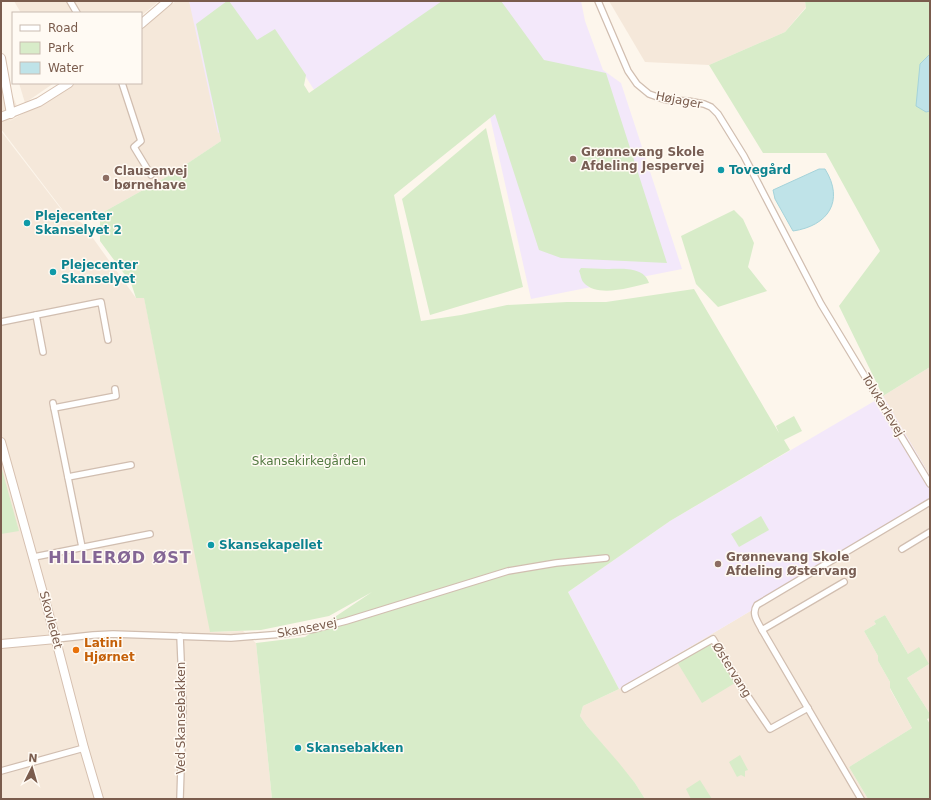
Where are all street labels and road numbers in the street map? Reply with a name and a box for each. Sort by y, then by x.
street label: Højager [655,89,703,111]
street label: Tolvkarlevej [858,370,907,439]
street label: Skovledet [37,590,65,651]
street label: Skansevej [276,615,338,641]
street label: Østervang [710,640,754,700]
street label: Ved Skansebakken [174,662,188,774]

